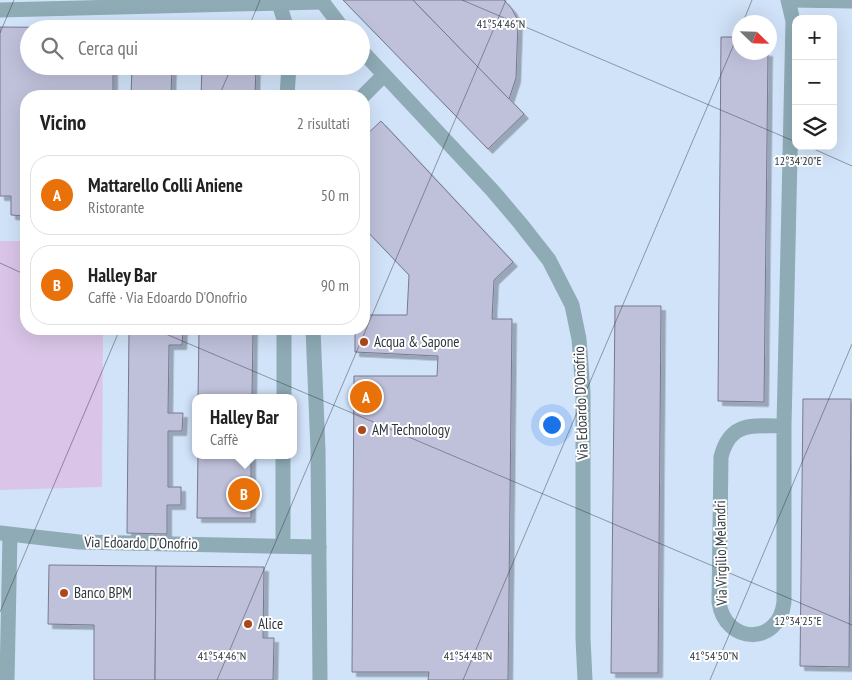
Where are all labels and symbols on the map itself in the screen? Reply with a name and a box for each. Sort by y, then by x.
north arrow [732,15,777,60]
text: 41°54'46"N [477,16,525,31]
text: 12°34'20"E [774,153,822,168]
place label: Acqua & Sapone [374,332,459,351]
marker: Acqua & Sapone [358,336,370,348]
street label: Via Edoardo D'Onofrio [569,346,592,461]
pin: A [350,378,382,416]
your location [539,412,565,438]
place label: AM Technology [372,420,450,439]
marker: AM Technology [356,424,368,436]
pin: B [228,475,260,513]
street label: Via Virgilio Melandri [710,500,731,607]
street label: Via Edoardo D'Onofrio [83,532,198,553]
place label: Banco BPM [74,583,132,602]
marker: Banco BPM [58,587,70,599]
text: 12°34'25"E [774,613,822,628]
place label: Alice [258,614,283,633]
marker: Alice [242,618,254,630]
text: 41°54'46"N [198,648,246,663]
text: 41°54'48"N [444,648,492,663]
text: 41°54'50"N [690,648,738,663]

